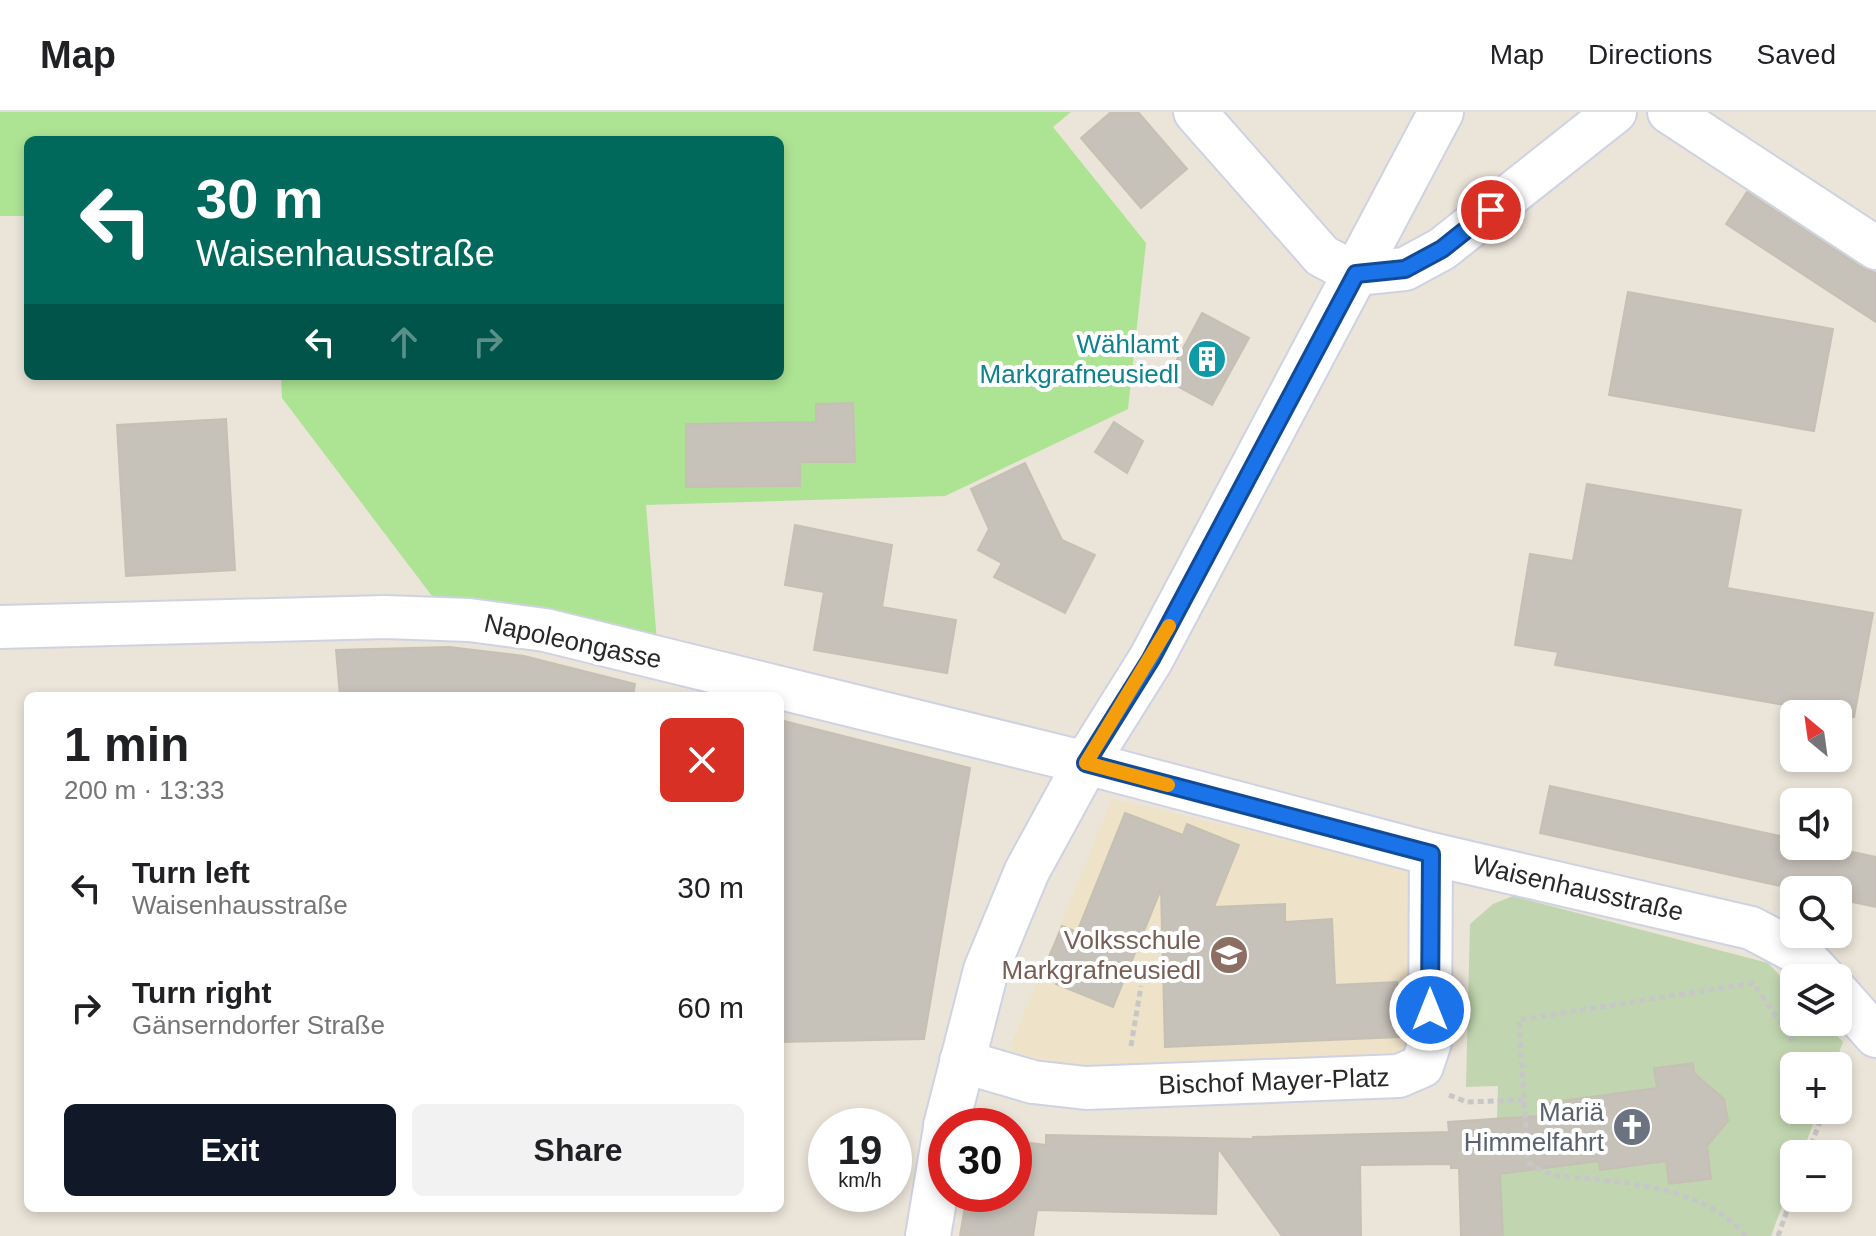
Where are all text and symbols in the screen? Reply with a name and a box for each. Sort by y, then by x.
text: Map [40,34,116,76]
text: Map [1490,39,1544,70]
text: Directions [1588,39,1713,70]
text: Saved [1757,39,1836,70]
text: 30 m [196,167,324,230]
icon: left [64,168,168,272]
pin [1457,176,1525,244]
icon: arrive [1469,188,1513,232]
text: Waisenhausstraße [196,233,495,274]
icon: left [298,320,342,364]
icon: ahead [382,320,426,364]
icon: right [466,320,510,364]
place label: Wählamt Markgrafneusiedl [980,329,1180,389]
building icon: Wählamt Markgrafneusiedl [1186,338,1228,380]
street label: Napoleongasse [482,608,664,674]
north arrow [1780,700,1852,772]
map controls [1780,700,1852,1212]
text: 1 min [64,718,189,771]
button: close [660,718,744,802]
text: 200 m · 13:33 [64,775,224,805]
button: sound [1780,788,1852,860]
street label: Waisenhausstraße [1469,849,1687,927]
text: Turn left [132,856,250,889]
icon: left [64,866,108,910]
text: 30 m [677,871,744,904]
button: search [1780,876,1852,948]
text: Waisenhausstraße [132,890,348,920]
place label: Volksschule Markgrafneusiedl [1002,925,1201,985]
school or university icon: Volksschule Markgrafneusiedl [1208,934,1250,976]
button: layers [1780,964,1852,1036]
position arrow [1388,968,1472,1052]
text: Turn right [132,976,271,1009]
icon: right [64,986,108,1030]
text: 60 m [677,991,744,1024]
text: Gänserndorfer Straße [132,1010,385,1040]
button: + [1780,1052,1852,1124]
street label: Bischof Mayer-Platz [1158,1062,1390,1100]
place label: Mariä Himmelfahrt [1464,1097,1605,1157]
button: Exit [64,1104,396,1196]
button: Share [412,1104,744,1196]
church icon: Mariä Himmelfahrt [1611,1106,1653,1148]
speed limit sign: 30 [928,1108,1032,1212]
text: 19 [838,1128,882,1172]
button: − [1780,1140,1852,1212]
text: km/h [838,1169,882,1191]

